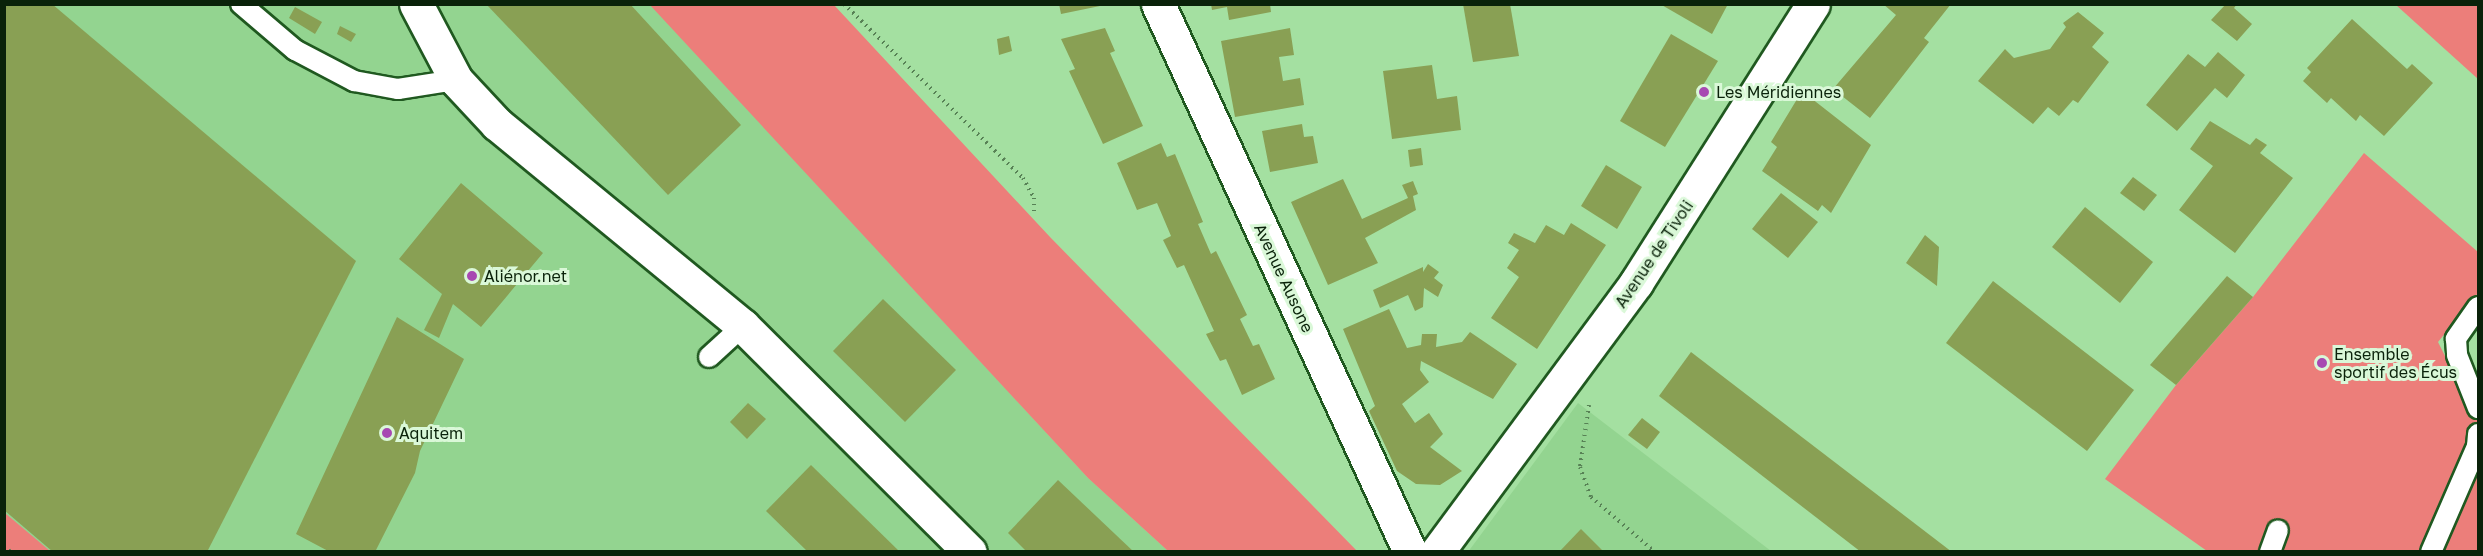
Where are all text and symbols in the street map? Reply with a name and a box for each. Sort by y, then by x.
place label: Les Méridiennes [1716,82,1841,102]
marker: Les Méridiennes [1697,85,1711,99]
street label: Avenue de Tivoli [1611,197,1697,311]
street label: Avenue Ausone [1250,221,1318,335]
place label: Aliénor.net [484,266,567,286]
marker: Aliénor.net [465,269,479,283]
place label: Ensemble sportif des Écus [2334,344,2457,382]
marker: Ensemble sportif des Écus [2315,356,2329,370]
place label: Aquitem [399,423,463,443]
marker: Aquitem [380,426,394,440]

